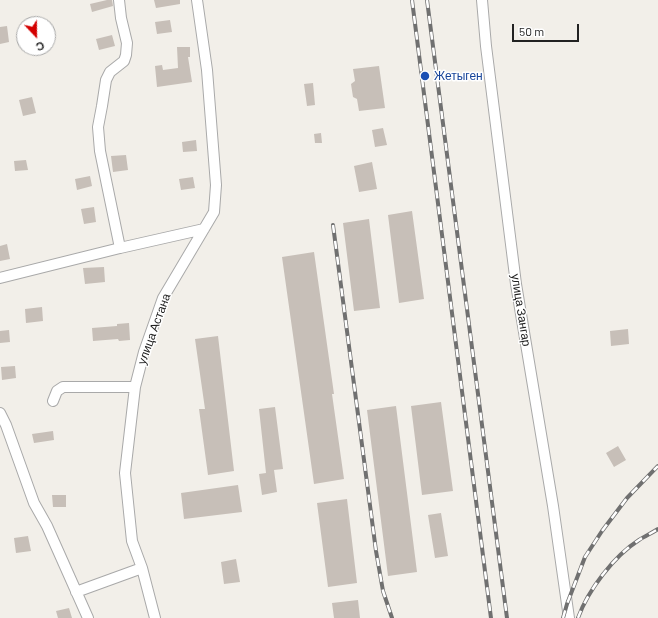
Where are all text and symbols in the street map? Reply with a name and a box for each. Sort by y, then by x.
north arrow [16,16,56,56]
scale bar [514,16,581,42]
text: 50 m [519,24,544,38]
text: С [34,39,46,54]
place label: Жетыген [434,69,483,83]
marker: Жетыген [419,70,431,82]
street label: улица Зангар [508,273,534,347]
street label: улица Астана [134,291,174,367]

